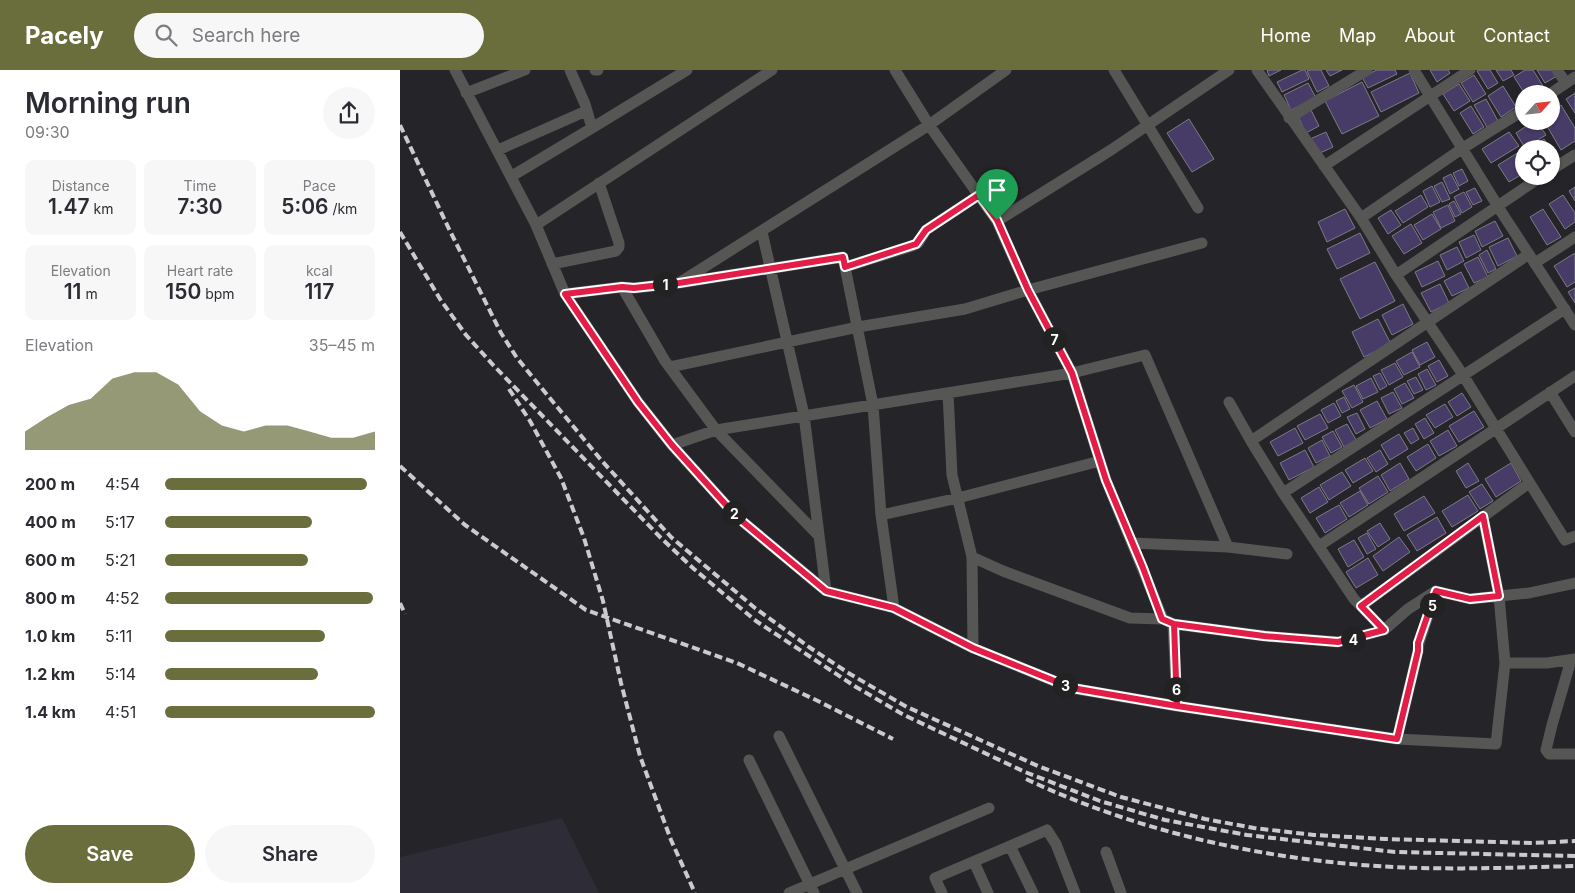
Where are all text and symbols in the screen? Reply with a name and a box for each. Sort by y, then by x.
search box [134,13,484,58]
text: Pacely [25,21,104,50]
icon: search [152,21,180,49]
text: Search here [192,24,300,47]
text: Home [1261,25,1311,46]
text: Map [1339,25,1376,46]
text: About [1404,25,1455,46]
text: Contact [1483,25,1550,46]
north arrow [1515,85,1560,130]
map controls [1515,85,1560,185]
text: Morning run [25,86,191,120]
button: share [323,87,375,139]
text: 09:30 [25,122,70,142]
button: locate [1515,140,1560,185]
pin [976,169,1018,220]
icon: arrive [983,176,1011,204]
text: Distance [52,177,110,194]
text: Time [184,177,216,194]
text: Pace [303,177,336,194]
text: 1.47 [48,194,90,219]
text: 7:30 [177,194,223,219]
text: 5:06 [281,194,328,219]
text: km [90,200,113,217]
text: /km [328,200,357,217]
text: Elevation [51,262,111,279]
text: Heart rate [167,262,233,279]
text: kcal [306,262,333,279]
pin: 1 [652,272,678,296]
text: 1 [662,276,669,293]
text: 11 [64,279,81,304]
text: 150 [165,279,201,304]
text: 117 [304,279,334,304]
text: m [81,285,98,302]
text: bpm [201,285,235,302]
pin: 7 [1042,326,1066,352]
text: 7 [1050,331,1059,348]
text: Elevation [25,335,94,355]
text: 35–45 m [309,335,375,355]
text: 200 m [25,474,75,494]
text: 4:54 [105,474,140,494]
pin: 2 [722,500,746,526]
text: 2 [730,505,739,522]
text: 400 m [25,512,76,532]
text: 5:17 [105,512,135,532]
text: 600 m [25,550,75,570]
text: 5:21 [105,550,136,570]
text: 800 m [25,588,75,608]
text: 4:52 [105,588,139,608]
pin: 5 [1420,592,1444,618]
text: 5 [1428,597,1437,614]
text: 1.0 km [25,626,75,646]
text: 5:11 [105,626,132,646]
pin: 4 [1340,626,1366,652]
text: 4 [1349,631,1358,648]
text: 1.2 km [25,664,75,684]
text: 5:14 [105,664,136,684]
pin: 3 [1052,672,1078,698]
pin: 6 [1164,676,1188,702]
text: 3 [1061,677,1070,694]
text: 6 [1172,681,1181,698]
text: 1.4 km [25,702,76,722]
text: 4:51 [105,702,136,722]
button: Save [25,825,195,883]
button: Share [205,825,375,883]

